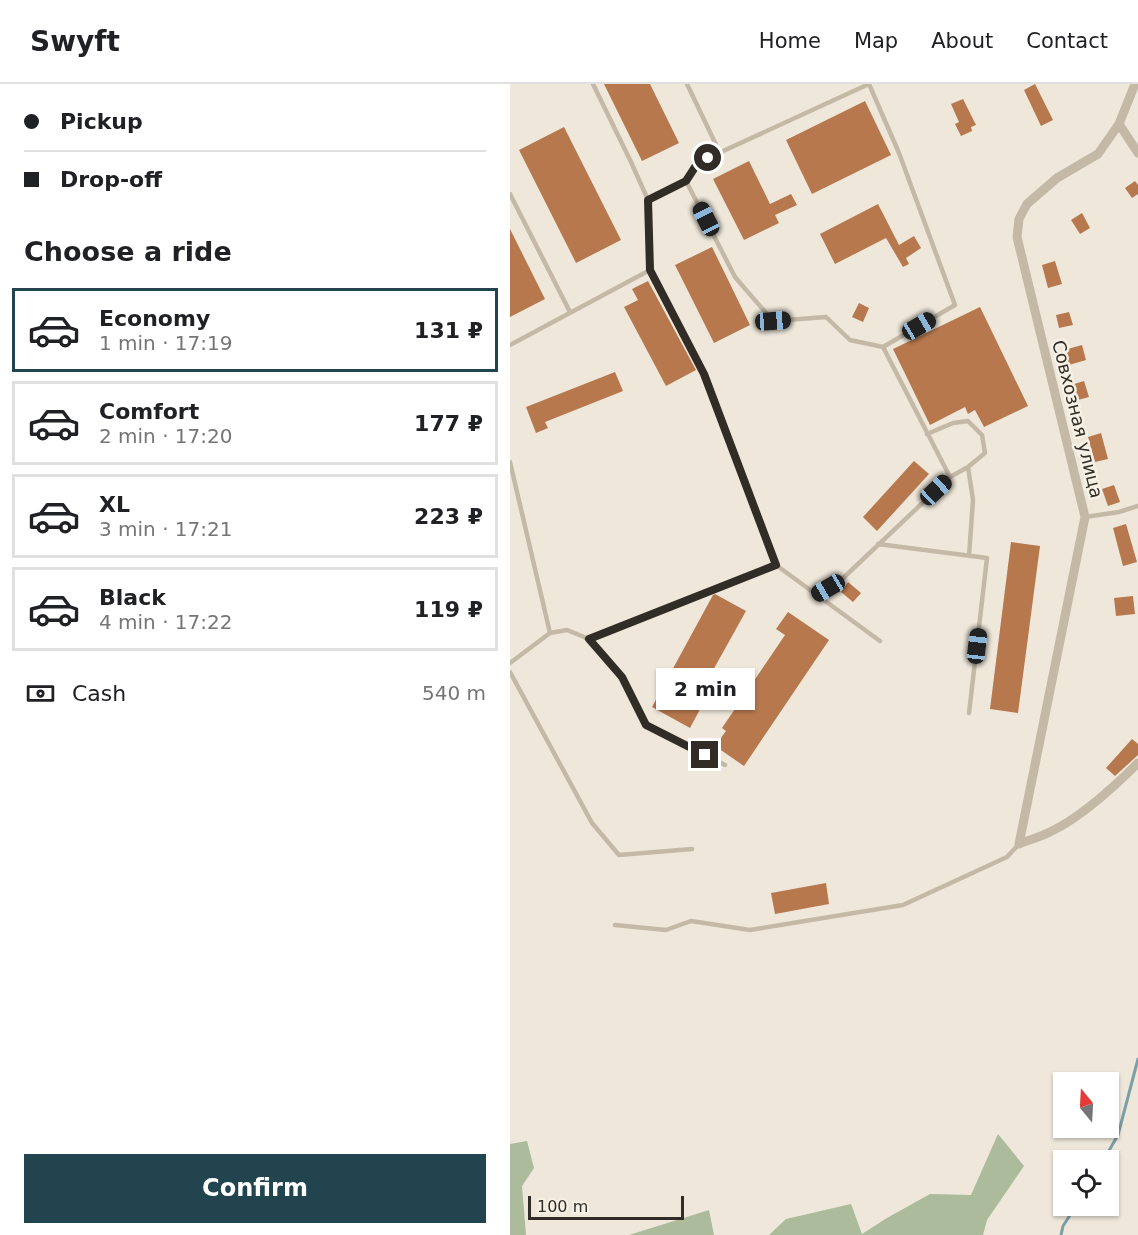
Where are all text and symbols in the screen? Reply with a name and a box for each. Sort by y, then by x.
text: Swyft [30,25,120,58]
text: Home [759,29,821,53]
text: Map [854,29,898,53]
text: About [931,29,993,53]
text: Contact [1026,29,1108,53]
text: Pickup [60,109,143,134]
route start [694,144,721,171]
text: Drop-off [60,167,162,192]
car [690,199,722,239]
text: Choose a ride [24,236,232,267]
icon: car [27,303,81,357]
text: Economy [99,306,210,331]
car [899,309,939,343]
car [754,311,792,331]
text: 131 ₽ [414,318,483,343]
text: 1 min · 17:19 [99,331,233,355]
street label: Совхозная улица [1048,338,1108,500]
icon: car [27,396,81,450]
text: Comfort [99,399,199,424]
text: 177 ₽ [414,411,483,436]
text: 2 min · 17:20 [99,424,233,448]
car [917,471,955,509]
icon: car [27,489,81,543]
text: XL [99,492,130,517]
text: 223 ₽ [414,504,483,529]
text: 3 min · 17:21 [99,517,233,541]
car [808,571,848,605]
icon: car [27,582,81,636]
text: Black [99,585,166,610]
text: 119 ₽ [414,597,483,622]
text: 4 min · 17:22 [99,610,233,634]
car [966,627,988,665]
callout: 2 min [656,668,754,710]
icon: cash [24,677,57,710]
text: 2 min [674,677,737,701]
text: Cash [72,681,126,706]
text: 540 m [422,681,486,705]
route end [691,741,718,768]
north arrow [1053,1072,1119,1138]
map controls [1053,1072,1119,1216]
button: locate [1053,1150,1119,1216]
button: Confirm [24,1154,486,1223]
scale bar [528,1193,684,1220]
text: 100 m [537,1197,588,1216]

